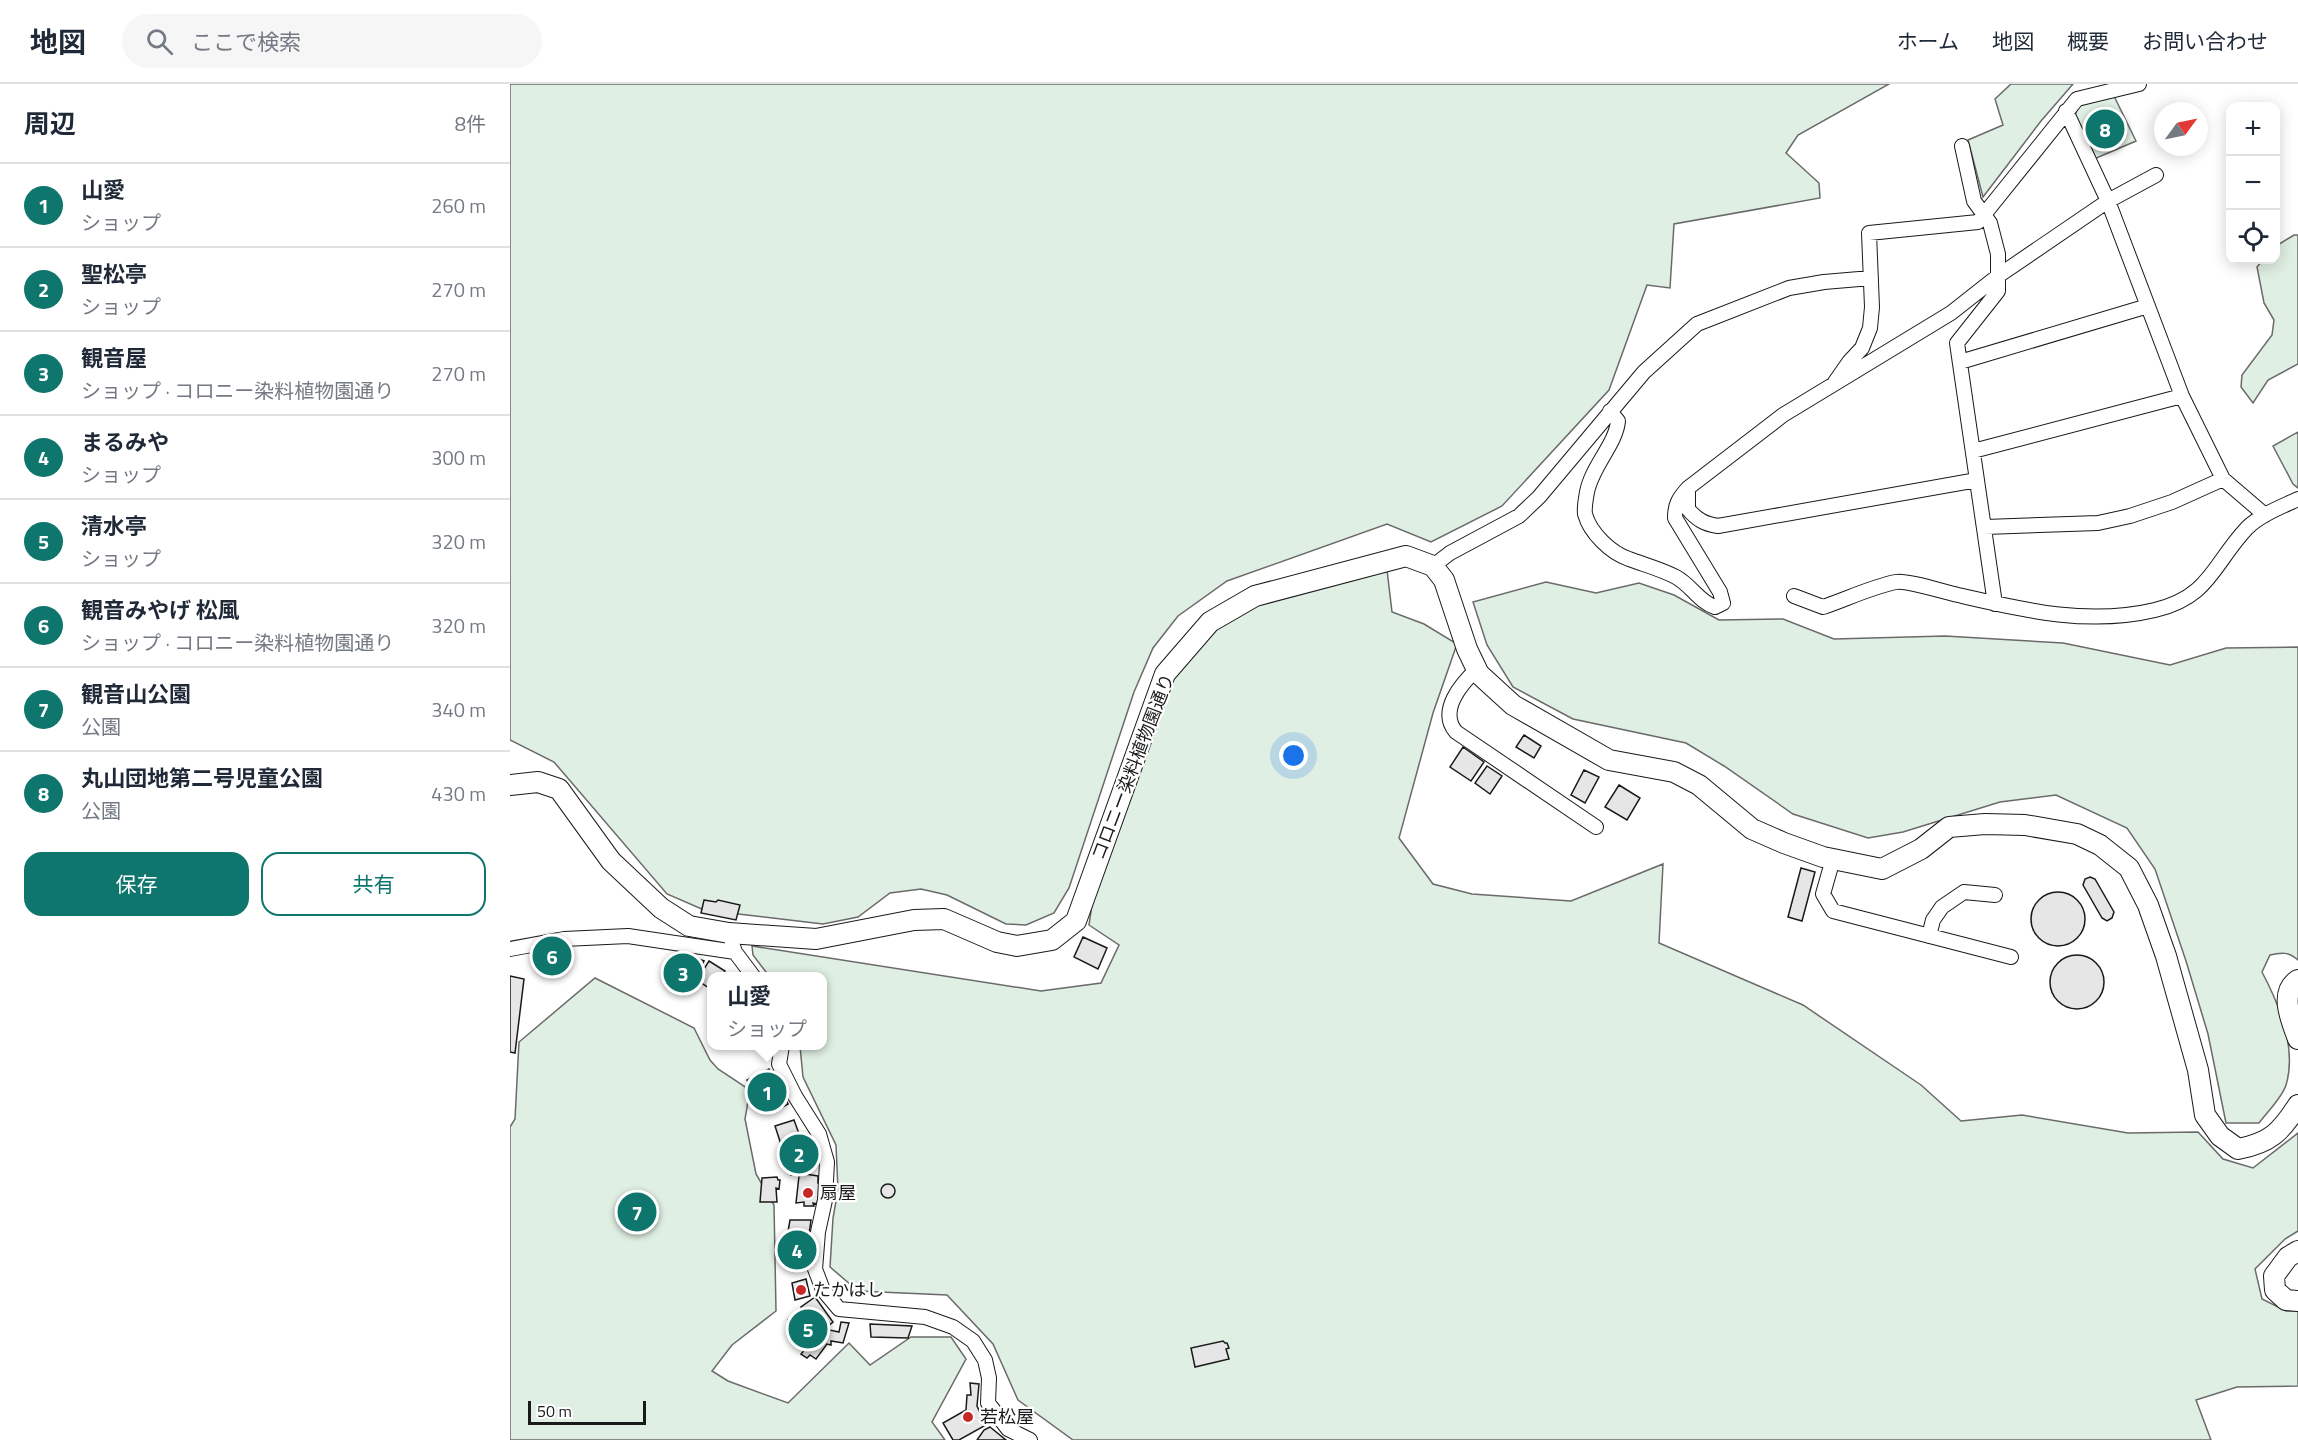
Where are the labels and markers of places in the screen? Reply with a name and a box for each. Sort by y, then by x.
pin: 8 [2086,106,2124,152]
pin: 6 [532,934,572,978]
pin: 3 [664,950,702,996]
pin: 1 [748,1070,786,1114]
pin: 2 [780,1132,818,1176]
place label: 扇屋 [820,1179,856,1206]
marker: 扇屋 [801,1186,815,1200]
pin: 7 [618,1190,656,1234]
pin: 4 [778,1228,816,1272]
place label: たかはし [813,1276,884,1303]
marker: たかはし [794,1283,808,1297]
pin: 5 [788,1306,828,1352]
place label: 若松屋 [980,1403,1034,1430]
marker: 若松屋 [961,1410,975,1424]

